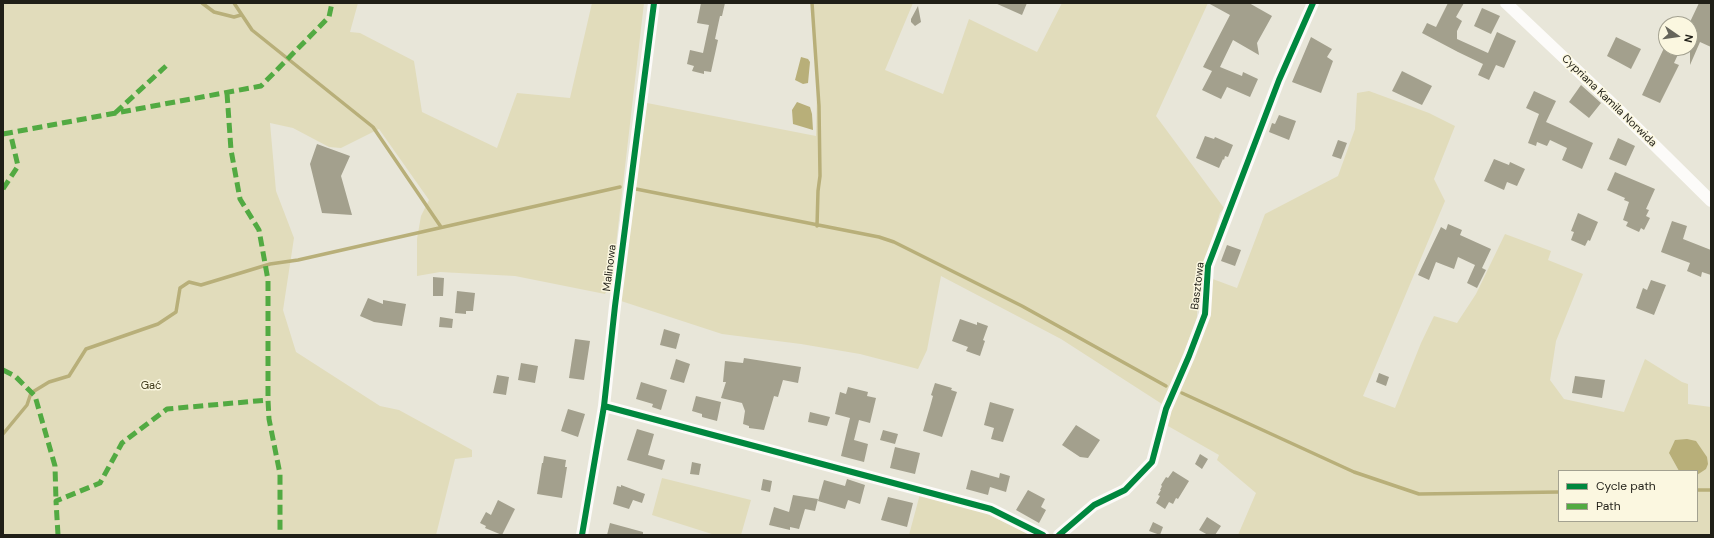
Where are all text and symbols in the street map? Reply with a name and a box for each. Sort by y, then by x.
north arrow [1658,16,1698,56]
text: N [1681,33,1696,44]
street label: Cypriana Kamila Norwida [1559,52,1659,150]
street label: Malinowa [601,244,619,292]
street label: Basztowa [1189,261,1207,311]
park label: Gać [141,379,161,393]
legend [1558,470,1698,522]
text: Cycle path [1596,478,1656,494]
text: Path [1596,498,1621,514]

